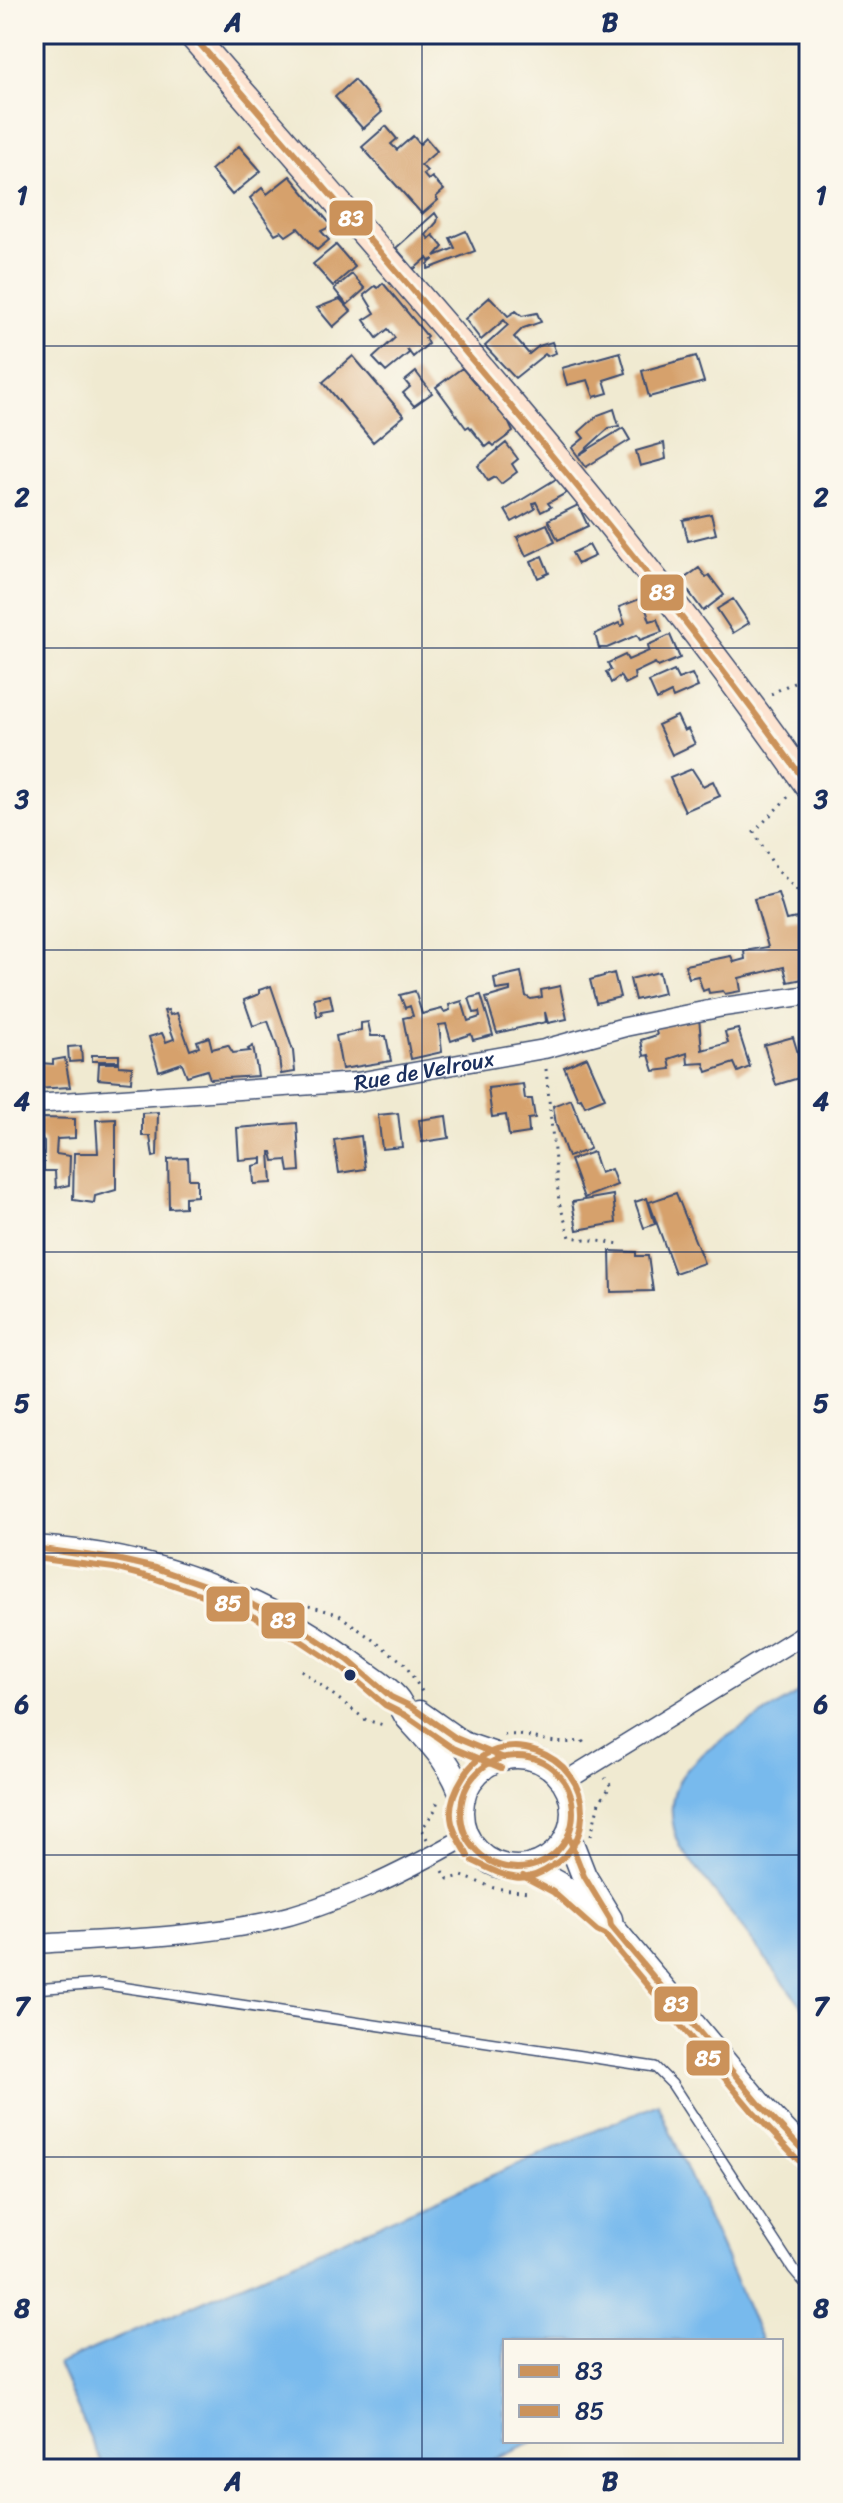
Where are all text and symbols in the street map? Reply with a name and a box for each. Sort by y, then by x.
text: A [223,0,242,45]
text: B [602,0,619,45]
text: 1 [16,172,28,218]
text: 1 [815,172,827,218]
line badge: 83 [328,199,374,237]
text: 83 [337,199,364,238]
text: 2 [13,474,30,520]
text: 2 [812,474,829,520]
line badge: 83 [639,573,685,612]
text: 83 [648,573,675,612]
text: 3 [14,776,30,822]
text: 3 [813,776,829,822]
street label: Rue de Velroux [351,1038,498,1102]
text: 4 [14,1078,30,1124]
text: 4 [813,1078,829,1124]
text: 5 [14,1380,30,1426]
text: 5 [813,1380,829,1426]
text: 85 [214,1584,242,1623]
line badge: 85 [205,1585,251,1623]
line badge: 83 [260,1601,306,1640]
text: 83 [269,1601,296,1640]
unlabelled marker [342,1667,358,1683]
text: 6 [14,1681,30,1727]
text: 6 [813,1681,829,1727]
text: 7 [15,1983,32,2029]
text: 7 [814,1983,831,2029]
line badge: 83 [653,1985,699,2023]
text: 83 [662,1985,689,2024]
line badge: 85 [685,2039,731,2077]
text: 85 [694,2039,722,2078]
text: 8 [13,2285,30,2331]
text: 8 [812,2285,829,2331]
legend [503,2339,783,2443]
text: 83 [575,2350,603,2392]
text: 85 [575,2390,604,2432]
text: A [223,2458,242,2503]
text: B [602,2458,619,2503]

